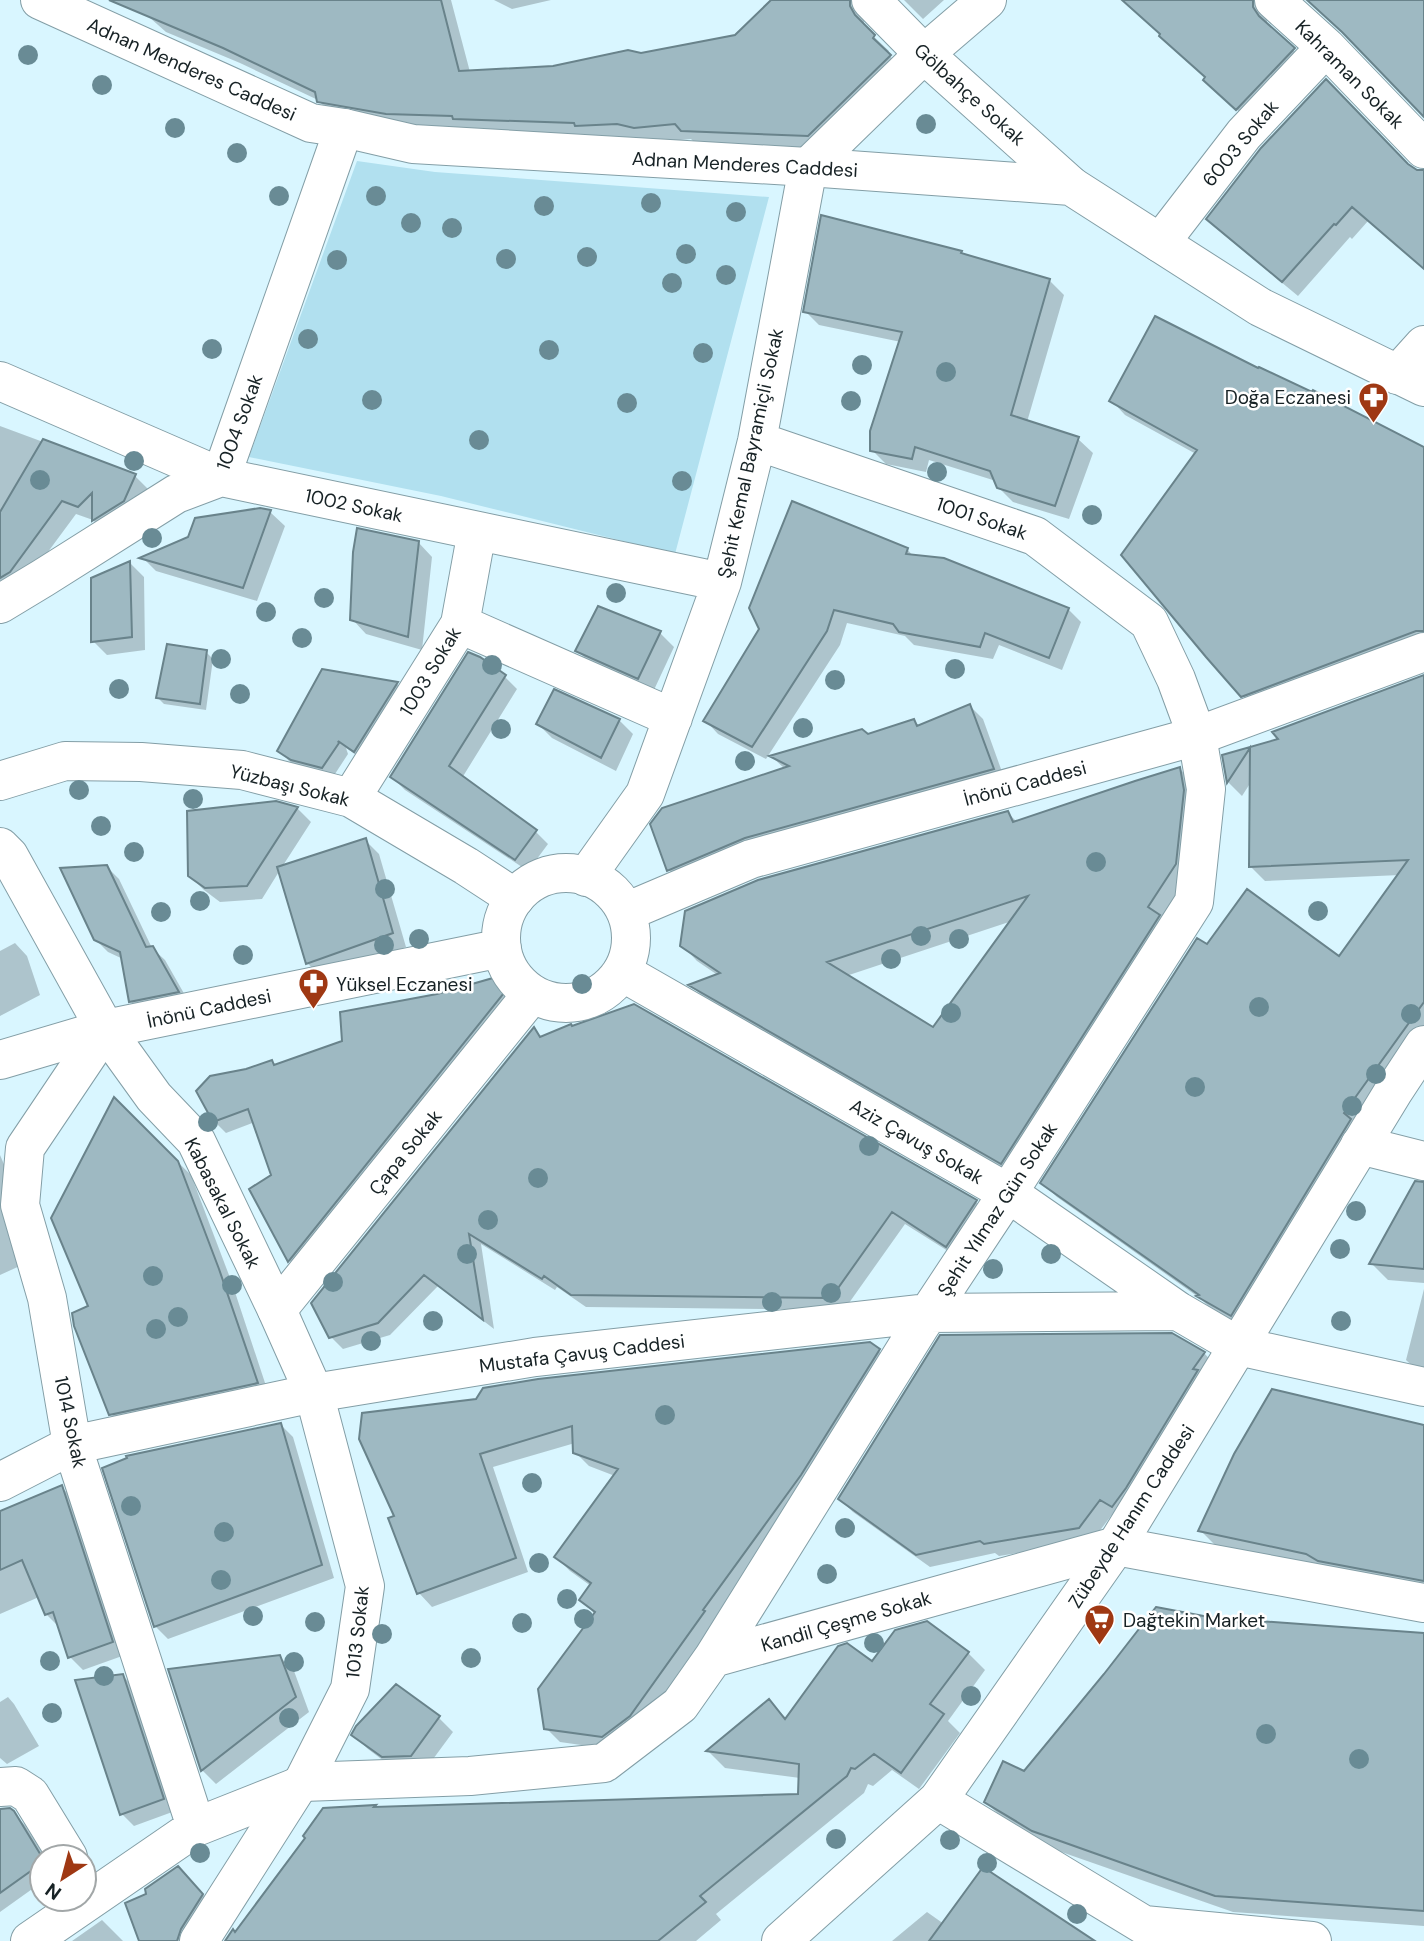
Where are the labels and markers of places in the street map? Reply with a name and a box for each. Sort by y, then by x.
pharmacy icon: Doğa Eczanesi [1357,380,1391,424]
place label: Doğa Eczanesi [1225,385,1351,410]
pharmacy icon: Yüksel Eczanesi [296,967,330,1011]
place label: Yüksel Eczanesi [336,972,472,997]
supermarket icon: Dağtekin Market [1083,1603,1117,1647]
place label: Dağtekin Market [1123,1608,1265,1633]

